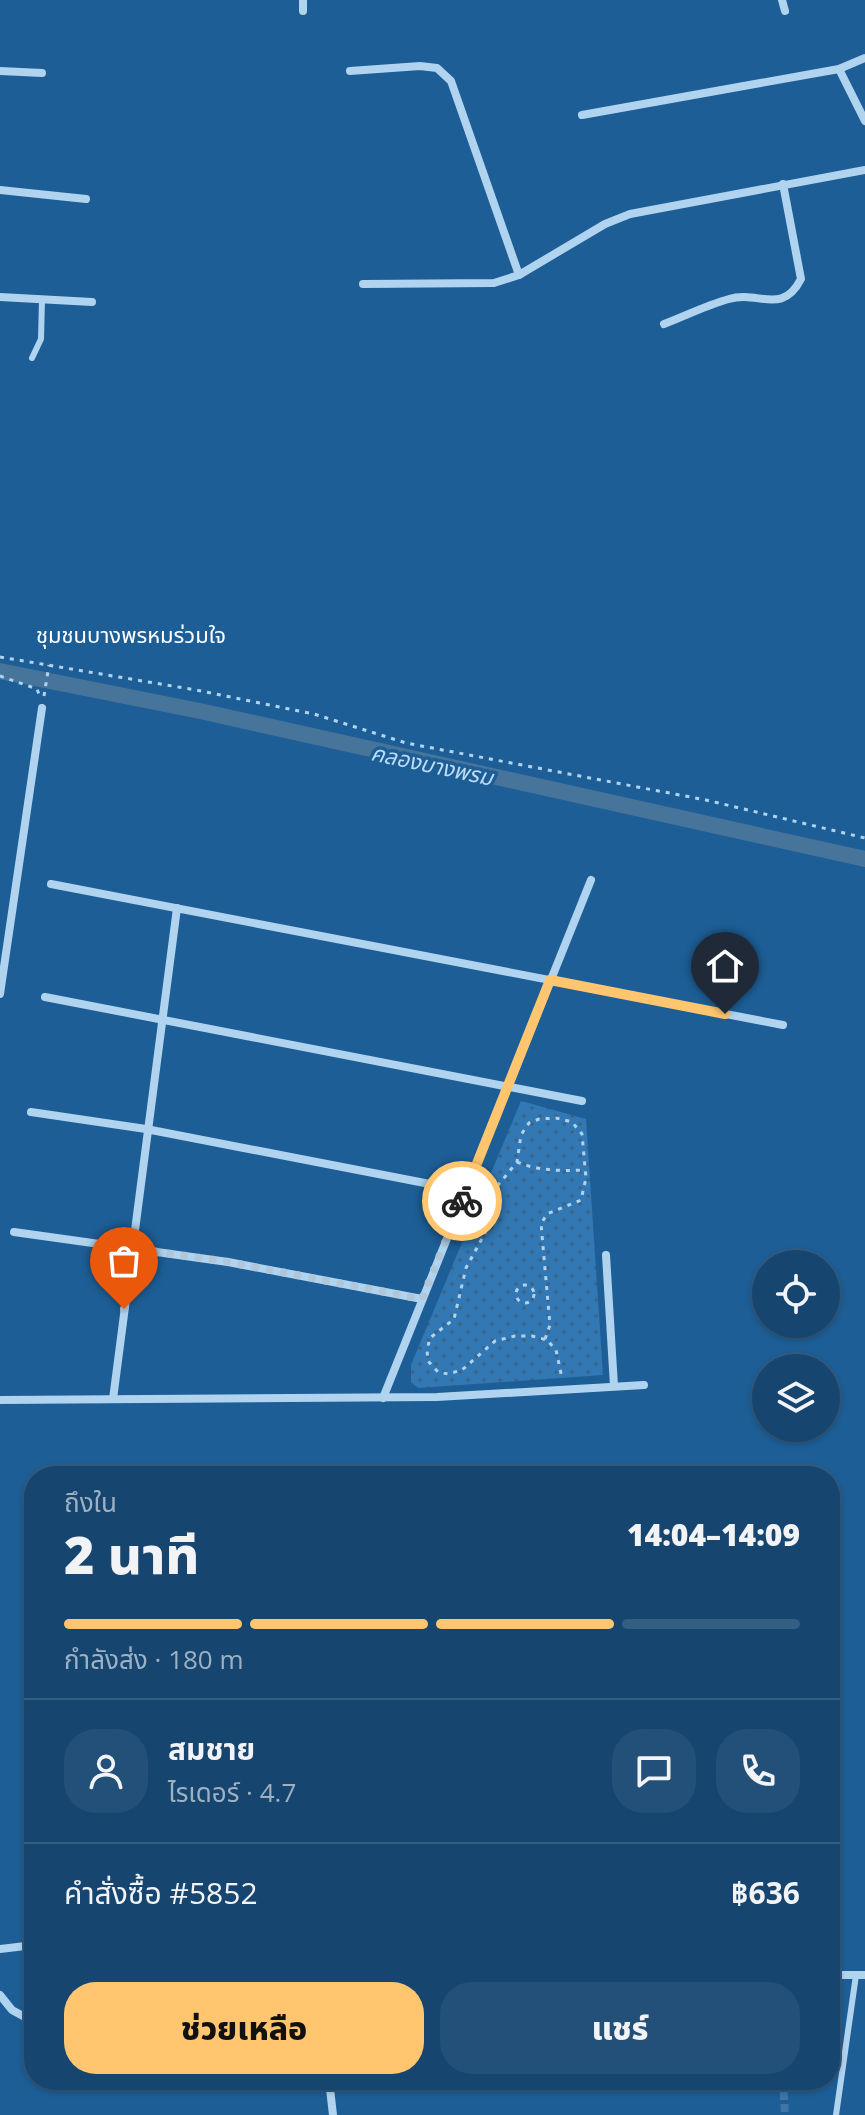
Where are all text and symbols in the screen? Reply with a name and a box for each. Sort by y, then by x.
district label: ชุมชนบางพรหมร่วมใจ [36,619,226,649]
water label: คลองบางพรม [368,736,497,792]
pin [691,932,759,1014]
icon: home [703,944,747,988]
courier [422,1161,502,1241]
icon: bike [440,1179,484,1223]
pin [90,1227,158,1309]
icon: bag [102,1239,146,1283]
map controls [752,1250,840,1442]
button: locate [752,1250,840,1338]
button: layers [752,1354,840,1442]
text: ถึงใน [64,1484,117,1520]
text: 14:04–14:09 [627,1514,800,1555]
text: 2 นาที [64,1518,199,1589]
text: กำลังส่ง · 180 m [64,1641,244,1677]
text: สมชาย [168,1728,255,1769]
button: person [64,1729,148,1813]
button: chat [612,1729,696,1813]
button: phone [716,1729,800,1813]
text: ไรเดอร์ · 4.7 [168,1774,296,1810]
text: คำสั่งซื้อ #5852 [64,1872,258,1913]
text: ฿636 [731,1872,800,1913]
button: ช่วยเหลือ [64,1982,424,2074]
button: แชร์ [440,1982,800,2074]

